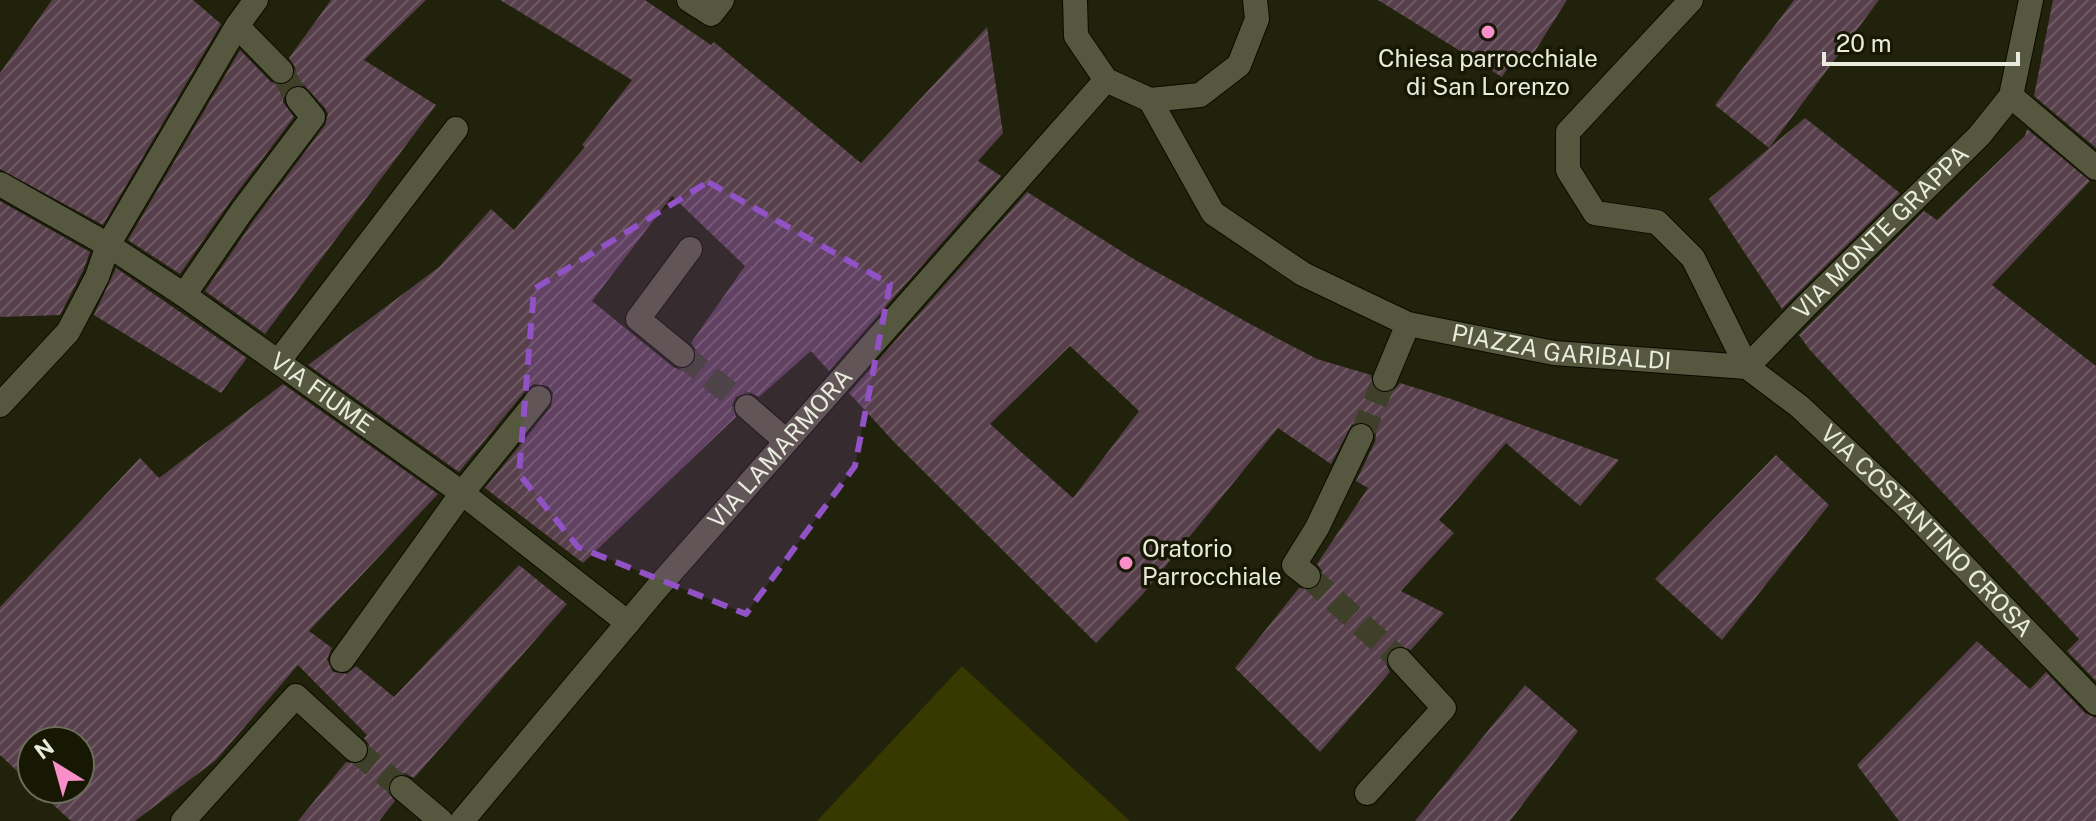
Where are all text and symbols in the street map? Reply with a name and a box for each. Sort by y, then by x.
scale bar [1824,16,2018,66]
marker: Chiesa parrocchiale di San Lorenzo [1479,23,1497,41]
text: 20 m [1836,29,1892,57]
place label: Chiesa parrocchiale di San Lorenzo [1378,44,1598,100]
street label: VIA MONTE GRAPPA [1787,139,1974,324]
street label: PIAZZA GARIBALDI [1450,318,1672,374]
street label: VIA FIUME [265,346,379,438]
street label: VIA LAMARMORA [702,362,858,534]
street label: VIA COSTANTINO CROSA [1815,419,2039,642]
place label: Oratorio Parrocchiale [1142,534,1282,590]
marker: Oratorio Parrocchiale [1117,554,1135,572]
north arrow [16,725,96,805]
text: N [29,733,59,765]

